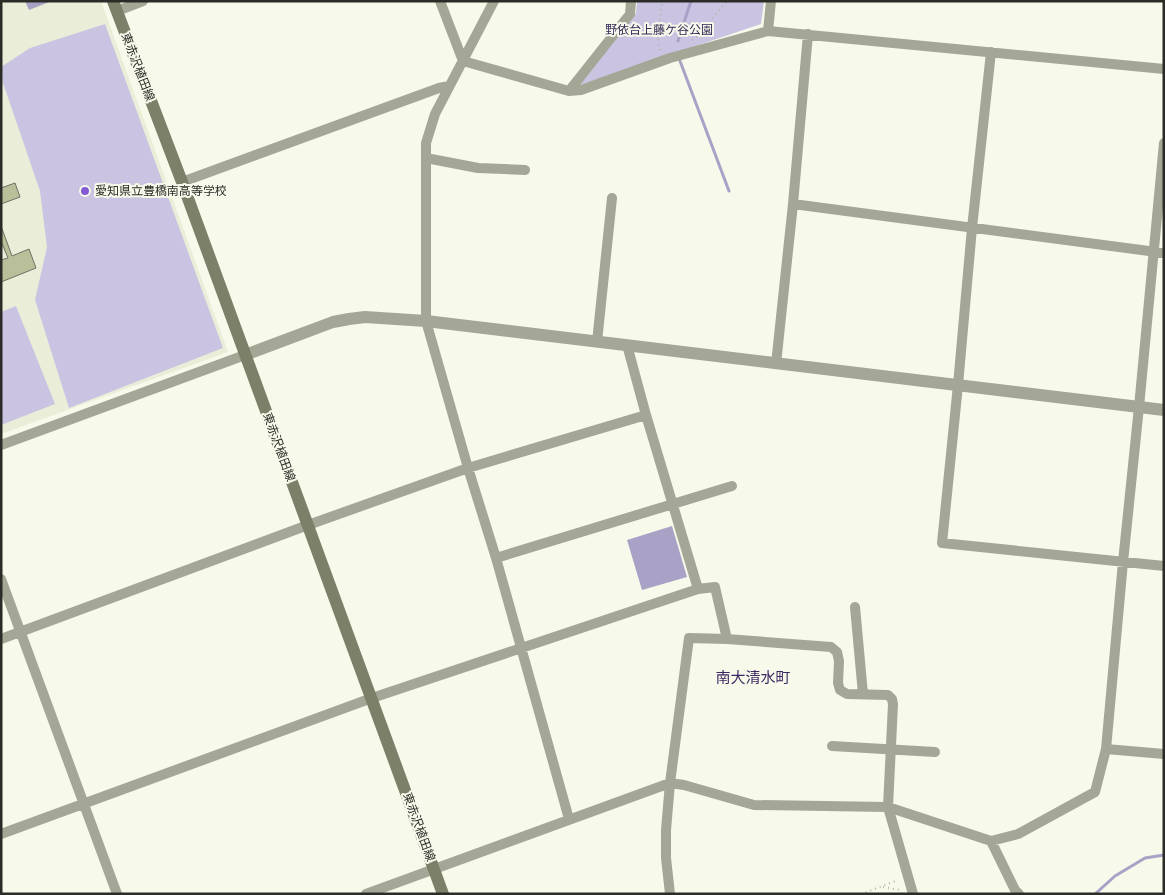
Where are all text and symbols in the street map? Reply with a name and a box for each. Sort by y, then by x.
park label: 野依台上藤ケ谷公園 [605,22,713,36]
street label: 東赤沢植田線 [119,31,158,103]
place label: 愛知県立豊橋南高等学校 [95,183,227,197]
marker: 愛知県立豊橋南高等学校 [79,185,91,197]
street label: 東赤沢植田線 [261,410,299,483]
district label: 南大清水町 [715,668,791,686]
street label: 東赤沢植田線 [401,790,439,863]

